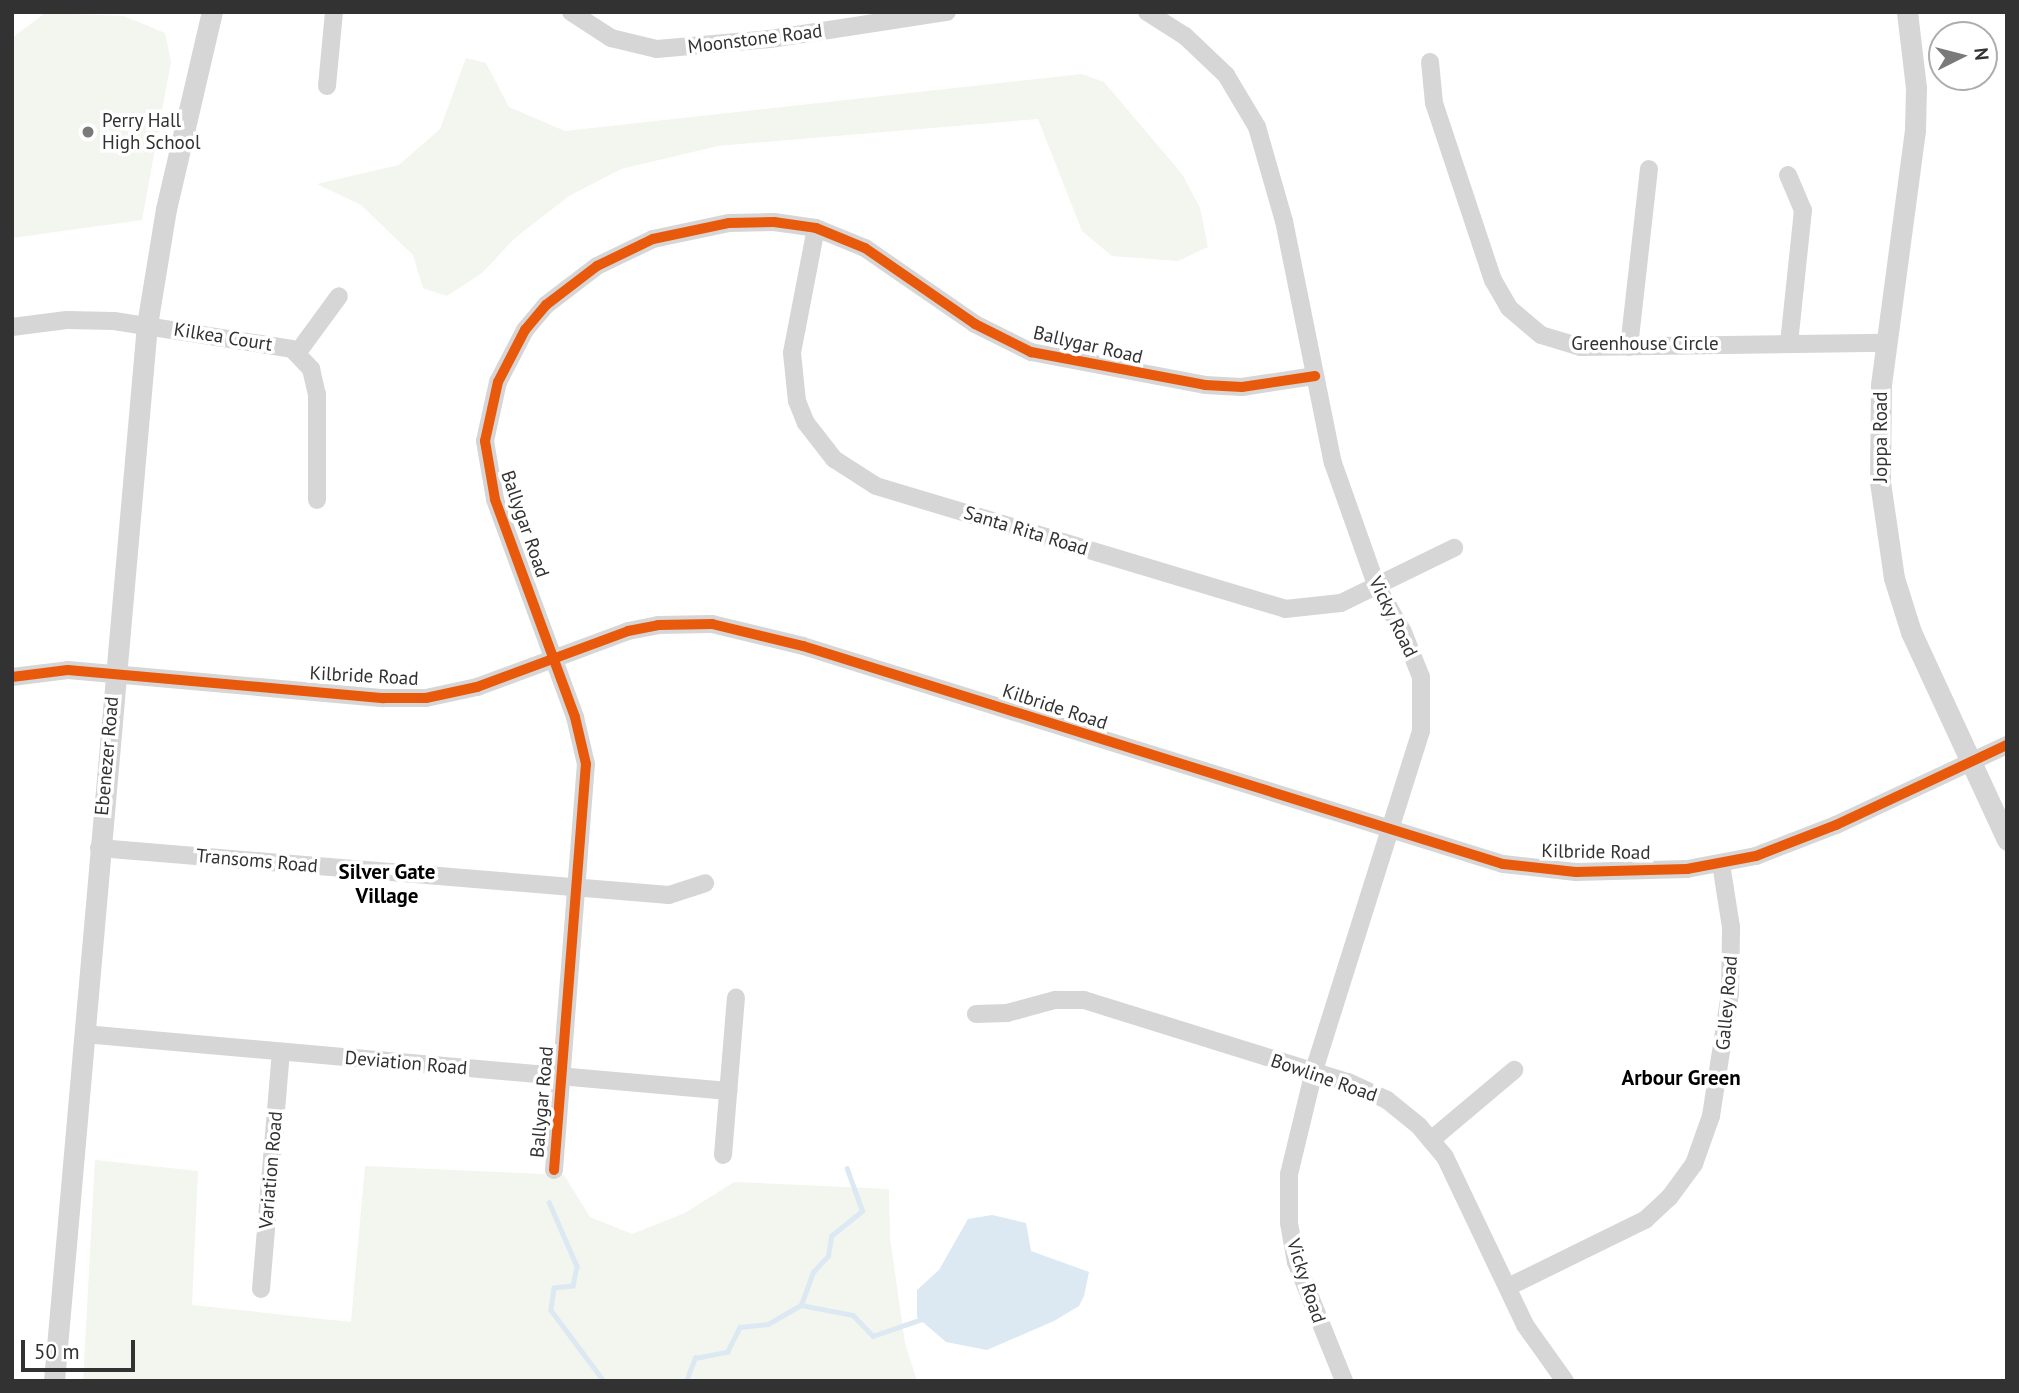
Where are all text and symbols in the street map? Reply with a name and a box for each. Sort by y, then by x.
street label: Moonstone Road [686,19,824,59]
north arrow [1928,21,1998,91]
text: N [1969,47,1994,61]
place label: Perry Hall High School [102,110,200,154]
marker: Perry Hall High School [80,124,96,140]
street label: Kilkea Court [172,318,274,356]
street label: Ballygar Road [1031,321,1145,369]
street label: Greenhouse Circle [1571,333,1719,355]
street label: Joppa Road [1870,392,1892,482]
street label: Ballygar Road [496,468,554,580]
street label: Santa Rita Road [961,501,1091,561]
street label: Vicky Road [1364,573,1422,661]
street label: Kilbride Road [309,662,419,690]
street label: Kilbride Road [1000,679,1110,735]
street label: Ebenezer Road [90,695,124,817]
street label: Kilbride Road [1541,840,1651,864]
street label: Transoms Road [195,844,319,878]
district label: Silver Gate Village [338,859,436,909]
street label: Galley Road [1711,954,1743,1052]
street label: Ballygar Road [526,1045,558,1159]
street label: Deviation Road [344,1046,468,1080]
street label: Bowline Road [1268,1049,1380,1107]
district label: Arbour Green [1621,1065,1741,1091]
street label: Variation Road [255,1110,287,1230]
street label: Vicky Road [1282,1236,1330,1326]
scale bar [24,1326,138,1370]
text: 50 m [34,1338,80,1365]

